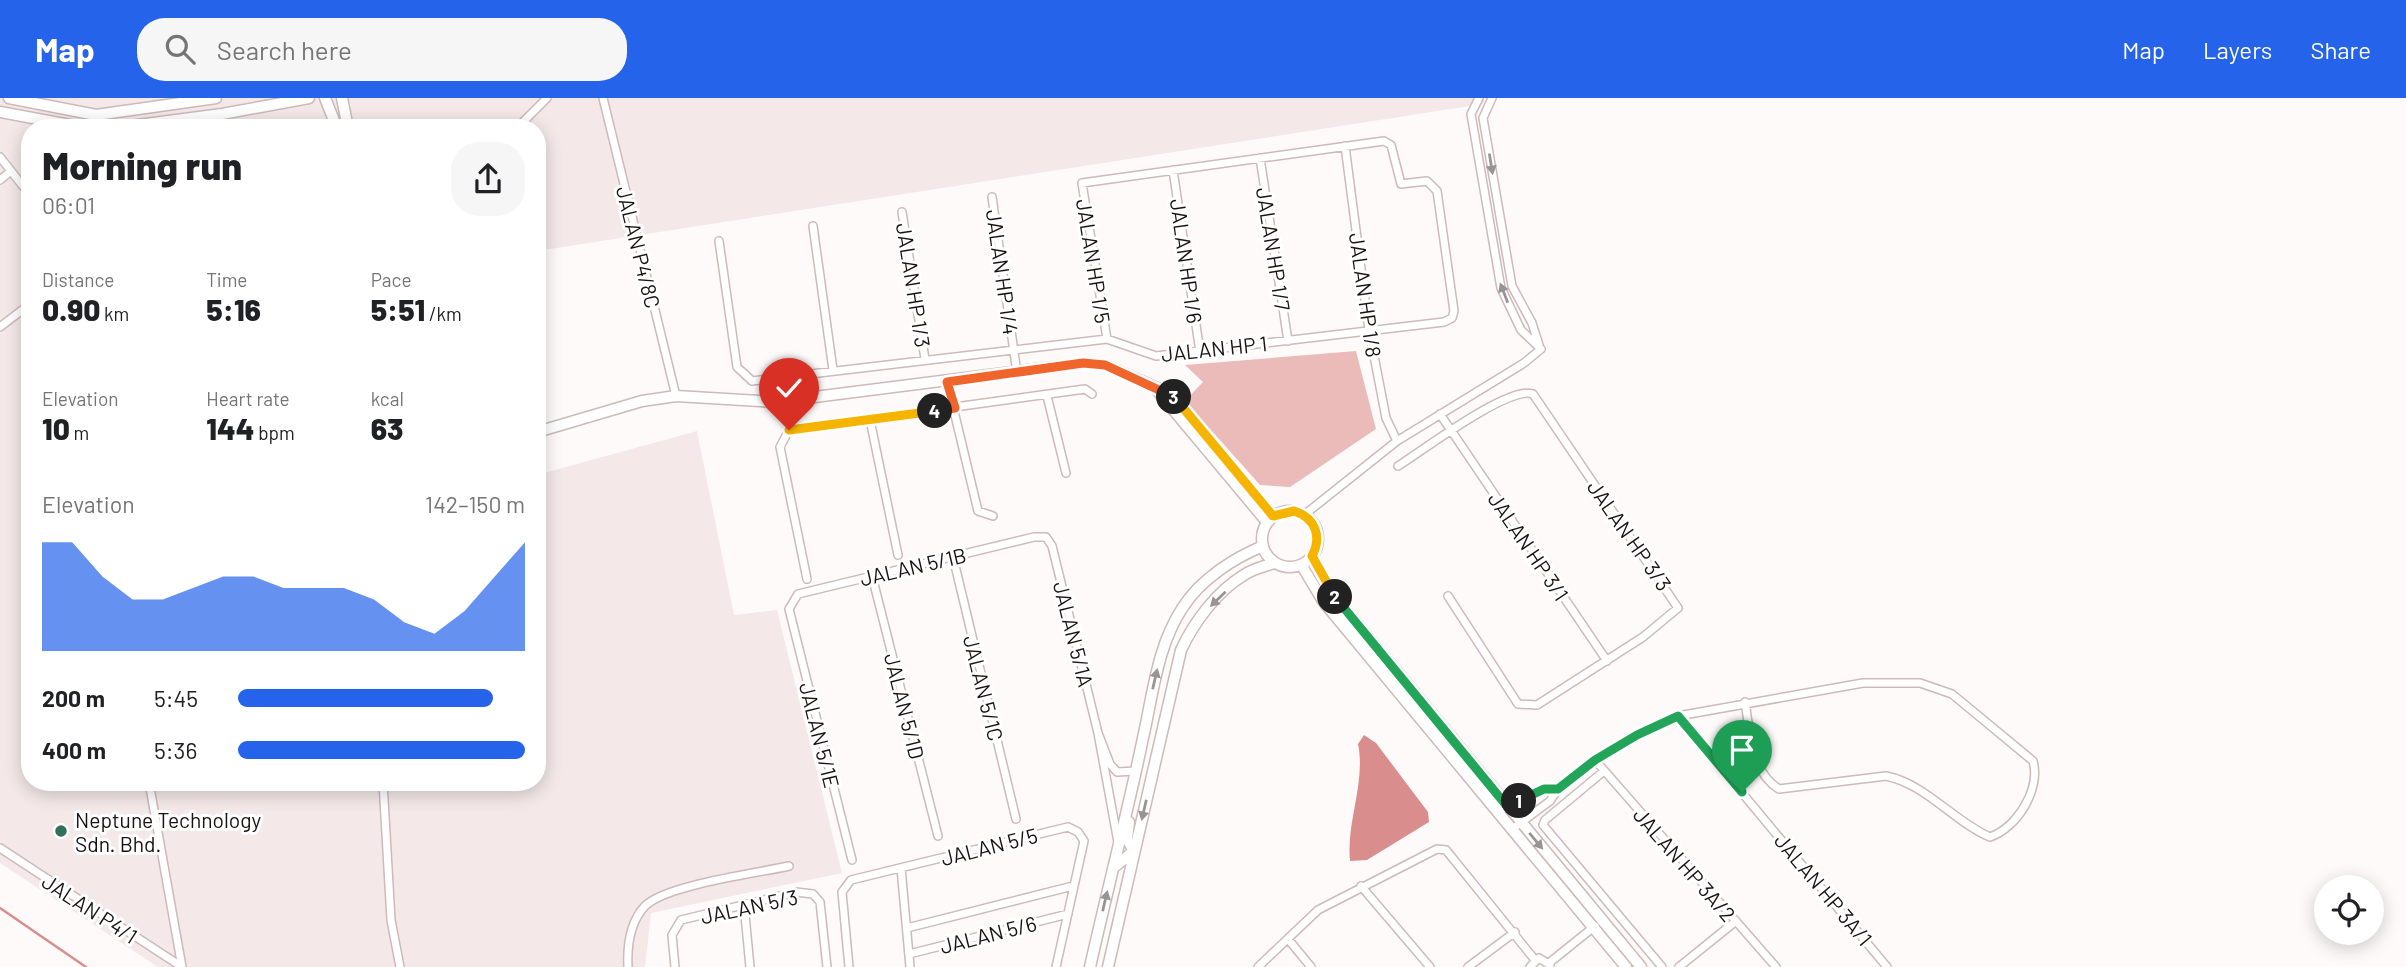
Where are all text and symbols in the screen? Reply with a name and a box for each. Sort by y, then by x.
search box [137,18,627,81]
text: Map [35,29,95,69]
icon: search [161,30,199,68]
text: Search here [217,34,352,65]
text: Map [2122,35,2165,64]
text: Layers [2203,35,2272,64]
text: Share [2310,35,2371,64]
text: Morning run [42,142,242,188]
button: share [451,142,525,216]
one-way arrow [1486,153,1497,175]
street label: JALAN P4/8C [612,183,666,311]
street label: JALAN HP 1/7 [1252,185,1296,313]
text: 06:01 [42,191,95,219]
street label: JALAN HP 1/5 [1072,197,1116,325]
street label: JALAN HP 1/6 [1166,197,1208,325]
street label: JALAN HP 1/4 [982,208,1024,336]
street label: JALAN HP 1/3 [892,221,936,349]
street label: JALAN HP 1/8 [1345,231,1387,359]
text: Distance [42,268,114,291]
text: Time [206,268,247,291]
text: Pace [371,268,412,291]
one-way arrow [1499,283,1510,304]
text: 0.90 [42,291,100,327]
text: 5:16 [206,291,261,327]
text: 5:51 [371,291,425,327]
text: km [100,302,129,325]
text: /km [425,302,462,325]
street label: JALAN HP 1 [1160,330,1268,366]
pin [759,358,819,430]
icon: check [770,369,808,407]
pin: 3 [1156,380,1192,414]
text: 3 [1168,385,1179,408]
text: Elevation [42,387,119,410]
text: Heart rate [206,387,290,410]
text: kcal [371,387,404,410]
pin: 4 [918,394,953,428]
text: 4 [929,399,940,422]
text: 10 [42,410,70,446]
text: 144 [206,410,254,446]
text: 63 [371,410,403,446]
text: m [70,421,89,444]
text: bpm [254,421,295,444]
street label: JALAN HP 3/3 [1583,475,1677,595]
street label: JALAN HP 3/1 [1484,487,1574,605]
text: Elevation [42,490,135,518]
text: 142–150 m [425,490,525,518]
street label: JALAN 5/1B [857,542,969,590]
street label: JALAN 5/1A [1049,579,1099,690]
pin: 2 [1318,580,1352,614]
text: 2 [1329,585,1340,608]
one-way arrow [1210,591,1226,607]
street label: JALAN 5/1C [959,633,1009,743]
street label: JALAN 5/1D [880,650,930,762]
one-way arrow [1150,668,1161,690]
street label: JALAN 5/1E [795,680,845,790]
text: 200 m [42,684,105,712]
text: 5:45 [154,684,198,712]
pin [1712,720,1772,792]
icon: arrive [1723,731,1761,769]
text: 400 m [42,736,106,764]
text: 5:36 [154,736,197,764]
pin: 1 [1502,784,1536,818]
text: 1 [1515,789,1522,812]
one-way arrow [1138,799,1149,821]
street label: JALAN HP 3A/2 [1629,802,1741,926]
place label: Neptune Technology Sdn. Bhd. [75,807,261,856]
street label: JALAN 5/5 [938,822,1040,870]
marker: Neptune Technology Sdn. Bhd. [53,823,69,839]
street label: JALAN HP 3A/1 [1770,828,1878,950]
one-way arrow [1528,831,1543,849]
street label: JALAN P4/1 [38,868,142,948]
map controls [2314,875,2384,945]
button: locate [2314,875,2384,945]
street label: JALAN 5/3 [698,884,800,928]
one-way arrow [1100,889,1111,911]
street label: JALAN 5/6 [937,910,1039,958]

